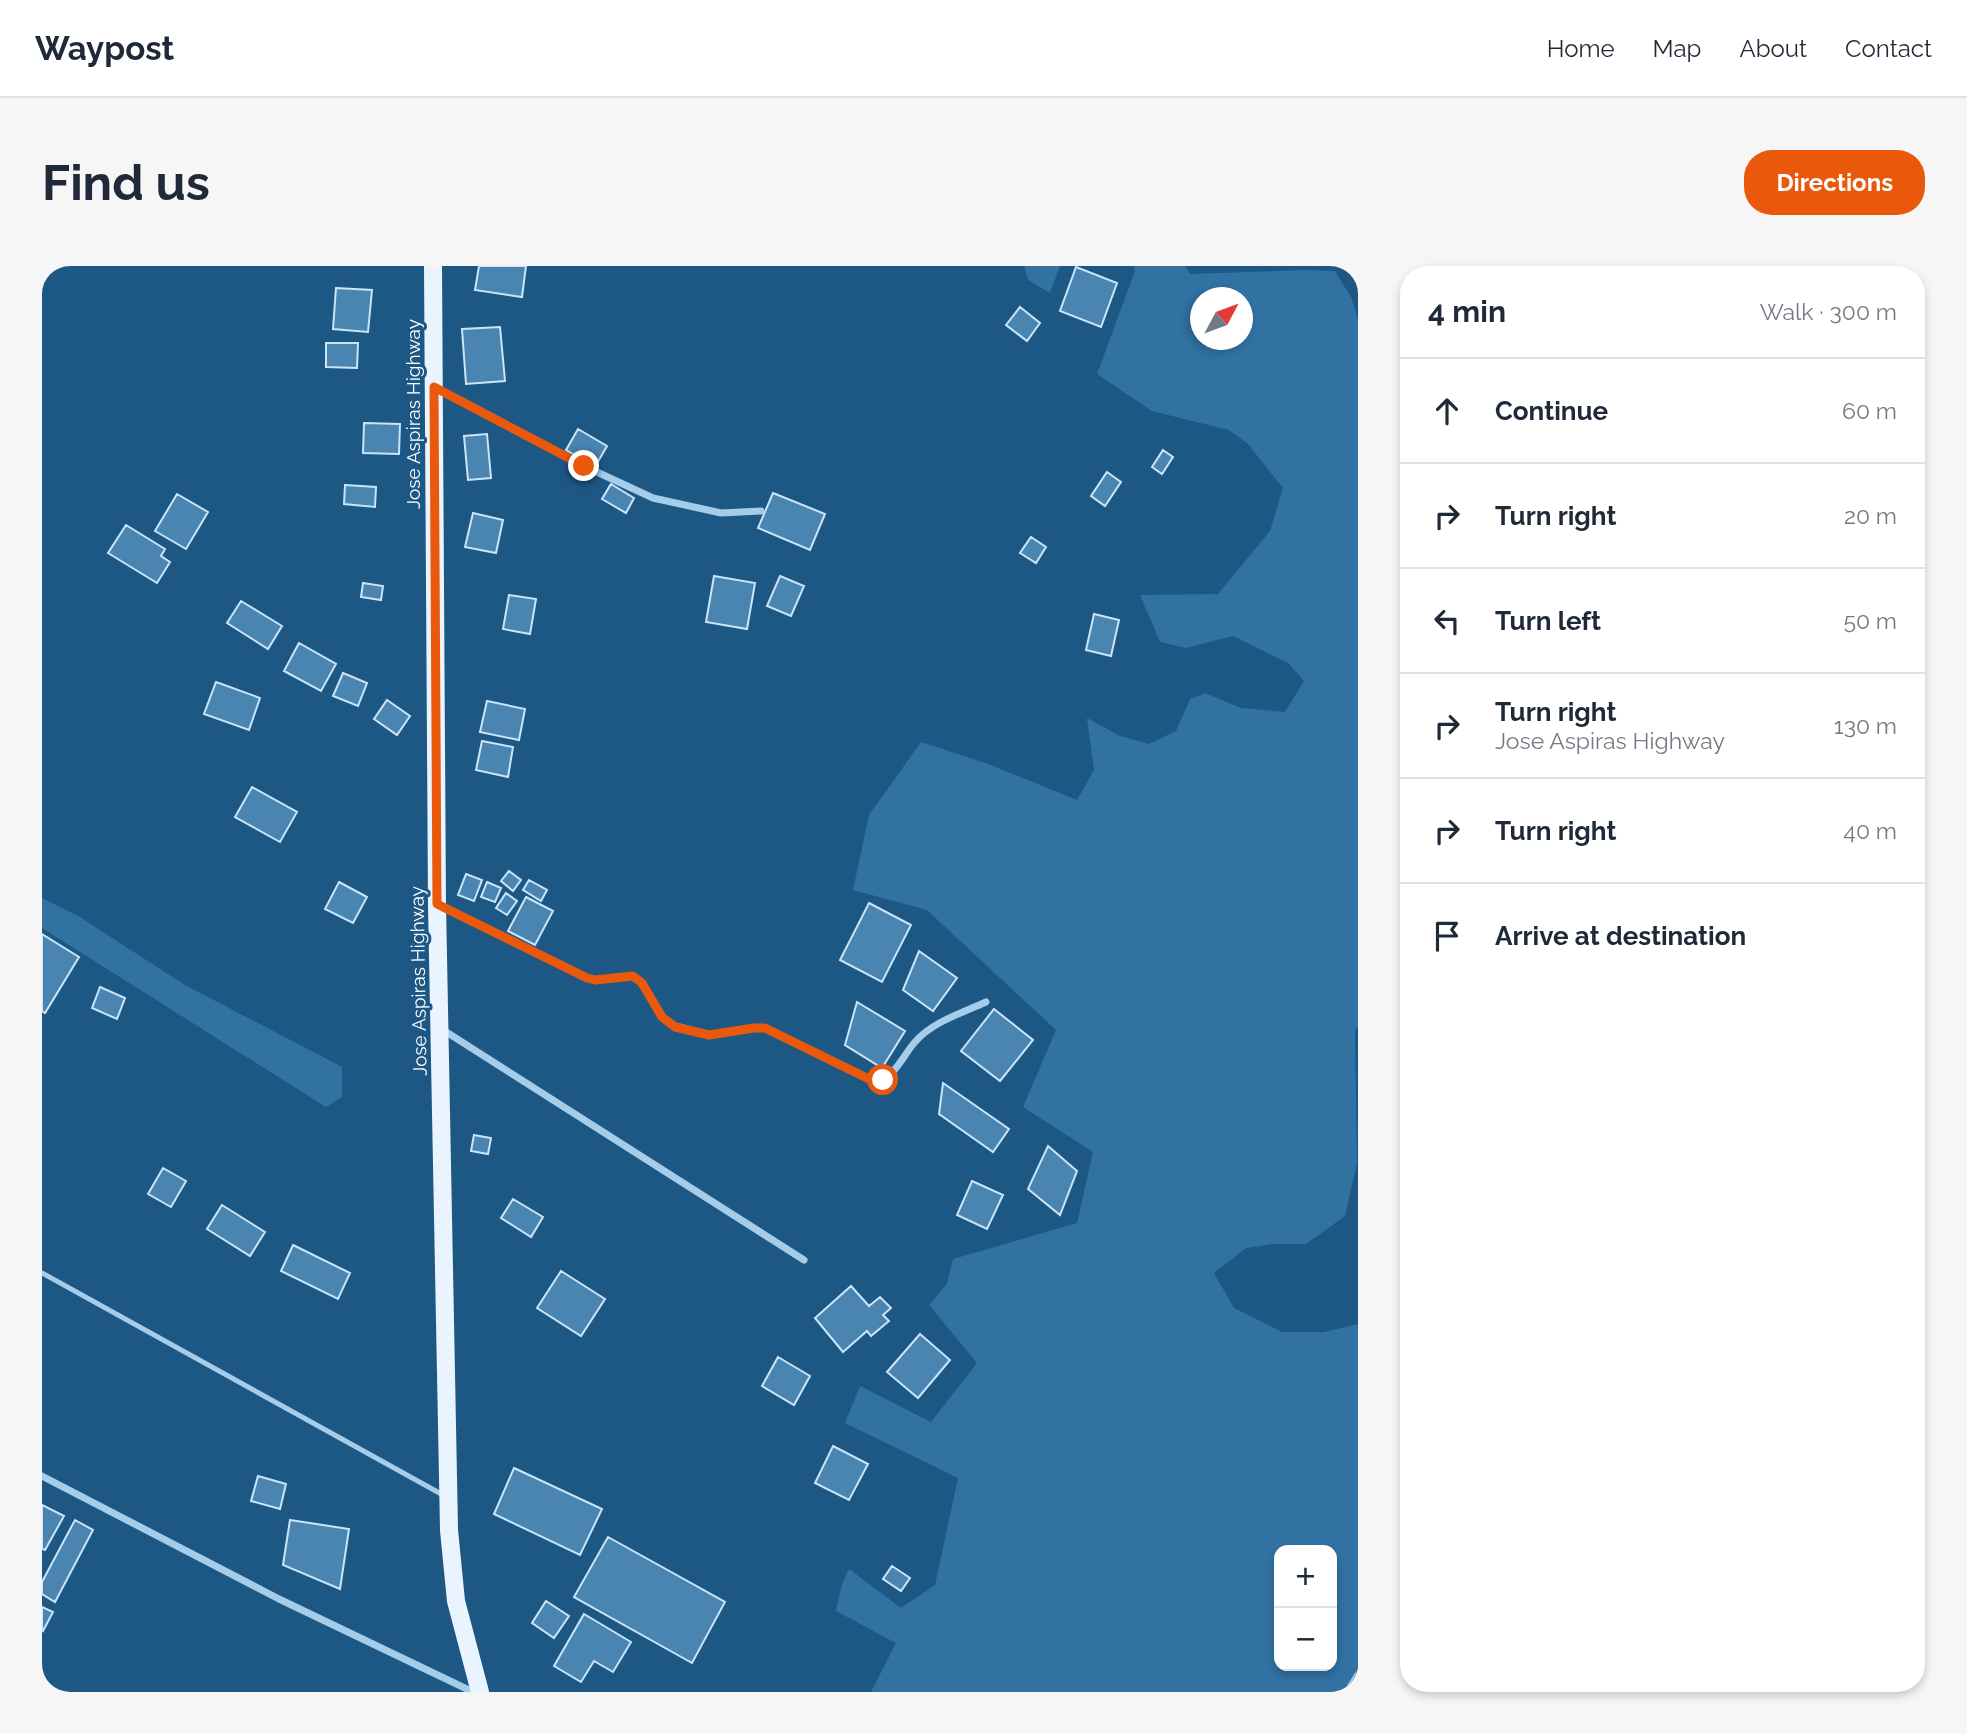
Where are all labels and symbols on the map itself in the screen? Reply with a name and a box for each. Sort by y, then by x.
north arrow [1190,287,1253,350]
street label: Jose Aspiras Highway [402,319,424,509]
route end [568,450,599,481]
street label: Jose Aspiras Highway [405,886,431,1076]
route start [867,1064,898,1095]

